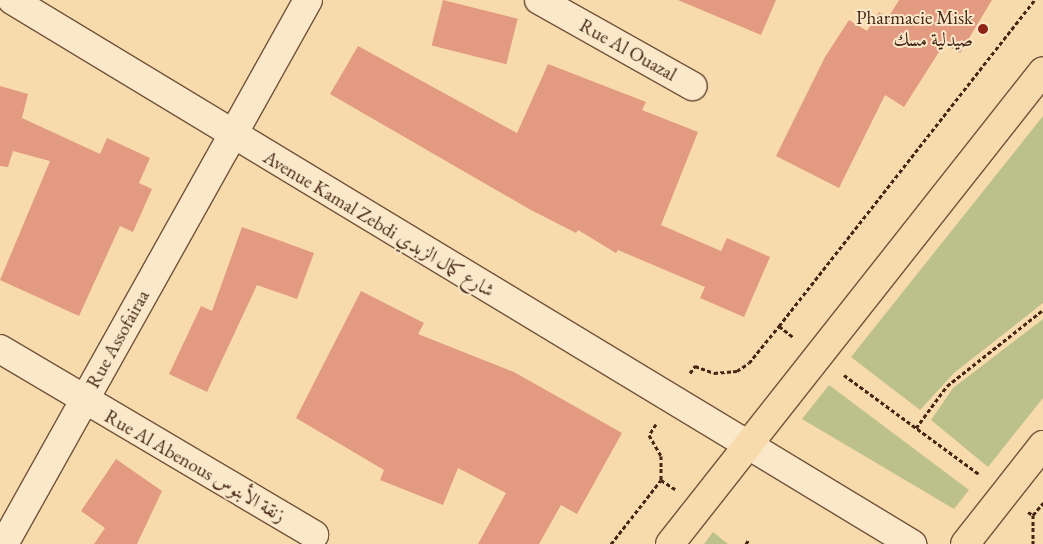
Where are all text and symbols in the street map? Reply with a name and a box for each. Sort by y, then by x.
place label: Pharmacie Misk صيدلية مسك [856,7,973,51]
street label: Rue Al Ouazal [576,14,680,86]
marker: Pharmacie Misk صيدلية مسك [977,23,989,35]
street label: Avenue Kamal Zebdi شارع كمال الزبدي [259,146,499,302]
street label: Rue Assofairaa [82,286,154,392]
street label: Rue Al Abenous زنقة الأبنوس [101,405,289,527]

